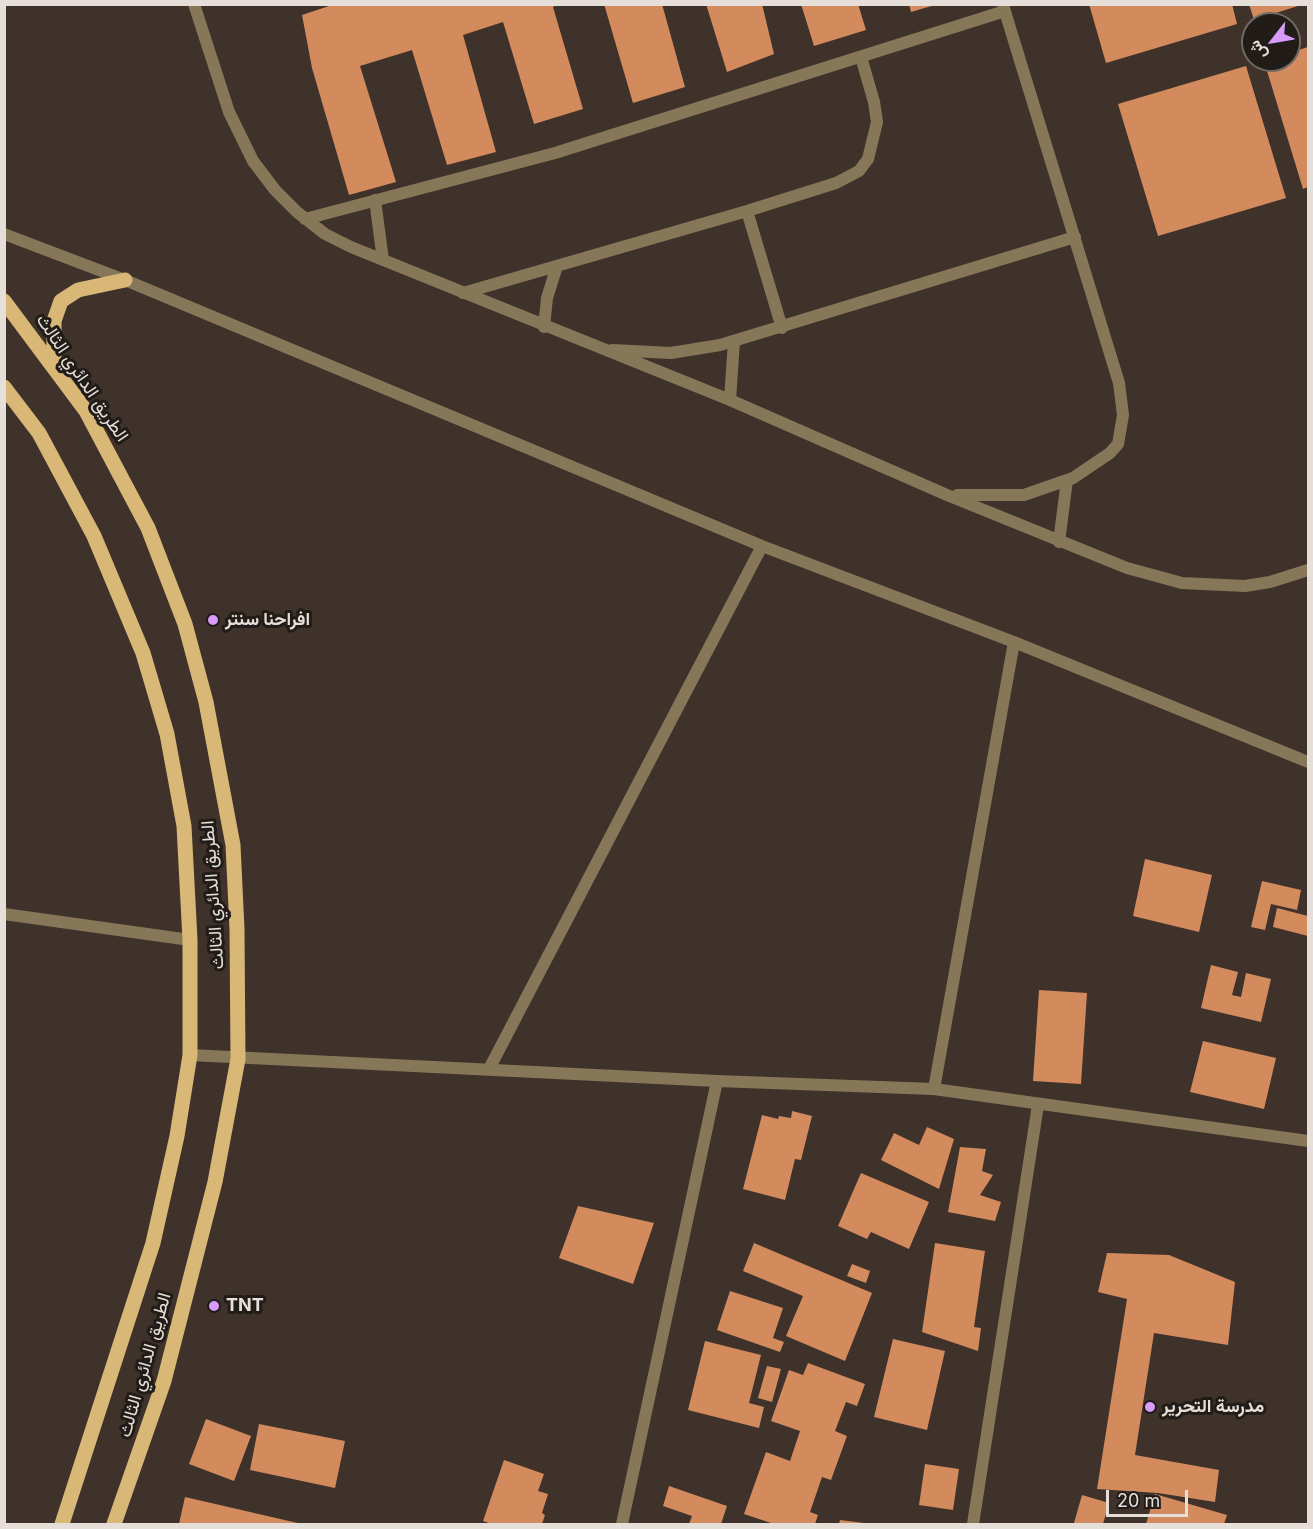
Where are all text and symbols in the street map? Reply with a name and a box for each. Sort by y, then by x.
north arrow [1241,12,1301,72]
text: ش [1244,37,1271,64]
street label: الطريق الدائري الثالث [31,310,133,446]
place label: افراحنا سنتر [225,609,310,631]
marker: افراحنا سنتر [206,613,220,627]
street label: الطريق الدائري الثالث [197,820,229,970]
street label: الطريق الدائري الثالث [114,1290,176,1440]
place label: TNT [226,1295,264,1317]
marker: TNT [207,1299,221,1313]
place label: مدرسة التحرير [1162,1396,1264,1418]
marker: مدرسة التحرير [1143,1400,1157,1414]
scale bar [1109,1478,1192,1516]
text: 20 m [1117,1490,1160,1511]

